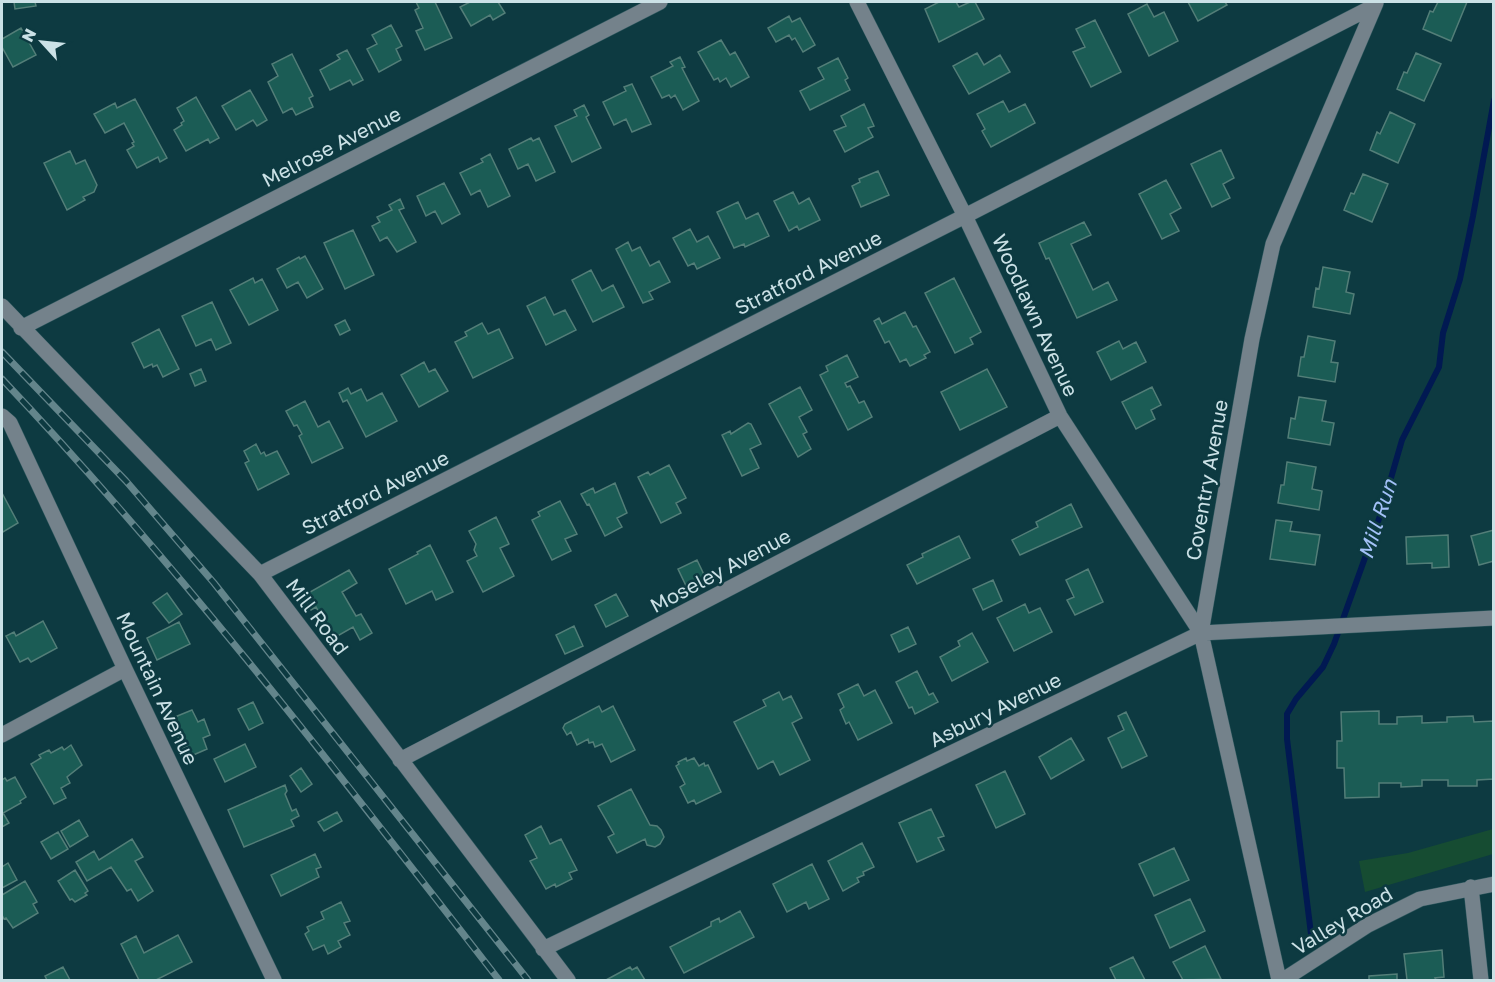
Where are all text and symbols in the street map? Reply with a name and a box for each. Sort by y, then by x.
north arrow [12,12,72,72]
text: N [17,25,40,45]
street label: Melrose Avenue [258,101,404,191]
street label: Stratford Avenue [731,225,885,319]
street label: Woodlawn Avenue [988,230,1084,400]
street label: Coventry Avenue [1180,398,1232,562]
street label: Stratford Avenue [298,445,452,539]
water label: Mill Run [1352,475,1402,562]
street label: Moseley Avenue [646,523,794,617]
street label: Mill Road [282,573,354,659]
street label: Mountain Avenue [112,608,204,768]
street label: Asbury Avenue [925,667,1065,751]
street label: Valley Road [1288,881,1396,959]

